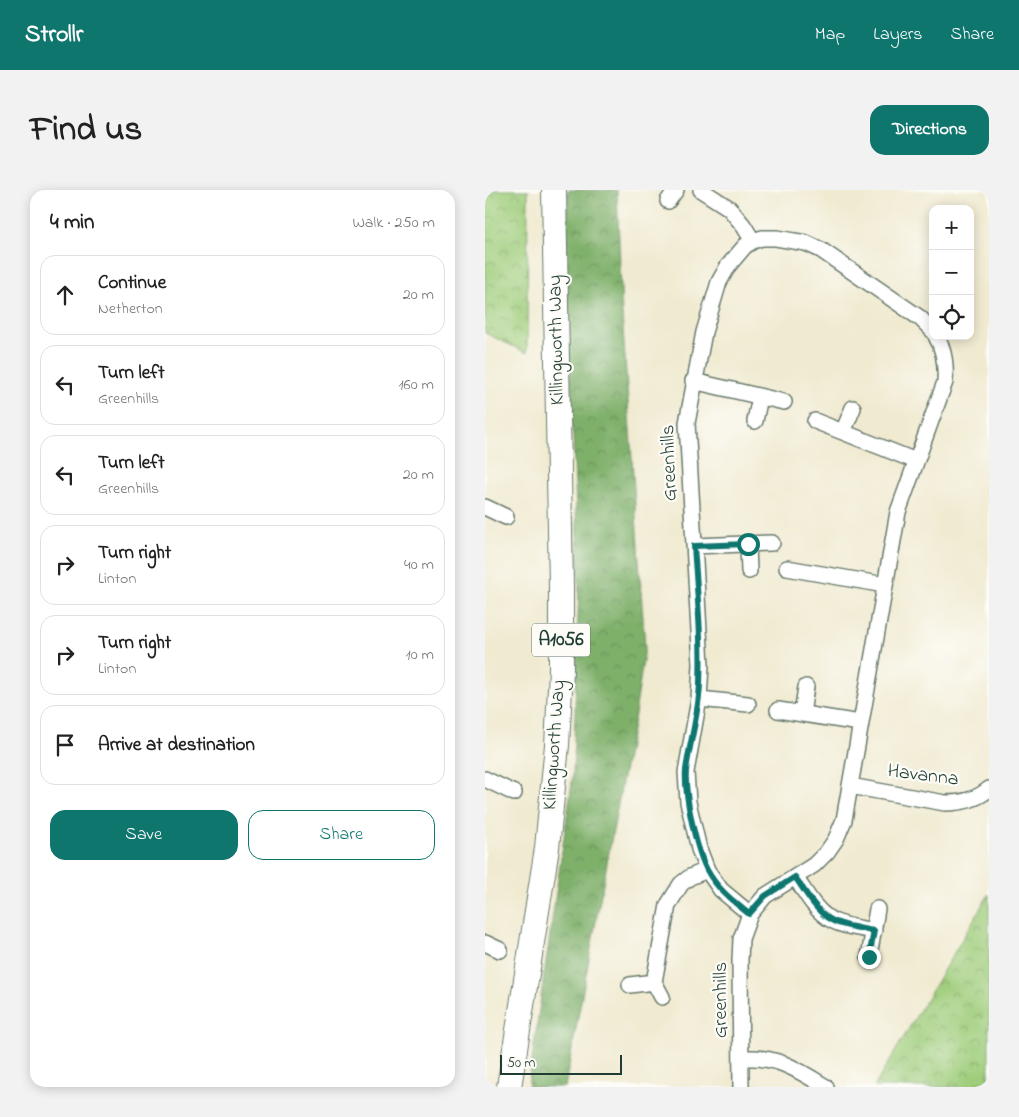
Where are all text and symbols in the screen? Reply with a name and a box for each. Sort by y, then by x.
text: Strollr [25,18,83,53]
text: Map [815,22,845,48]
text: Layers [873,22,923,48]
text: Share [951,22,994,48]
text: Find us [30,105,142,156]
button: Directions [870,105,989,155]
map controls [929,205,974,340]
button: + [929,205,974,250]
text: 4 min [50,208,94,238]
text: Walk · 250 m [352,211,435,235]
button: − [929,250,974,295]
text: Continue [98,270,166,297]
street label: Killingworth Way [541,274,574,406]
icon: ahead [51,281,79,309]
text: 20 m [403,283,434,307]
button: locate [929,295,974,340]
text: Netherton [98,297,163,321]
text: Turn left [98,360,165,387]
icon: left [51,371,79,399]
text: 160 m [399,373,434,397]
text: Greenhills [98,387,159,411]
street label: Greenhills [654,424,686,502]
text: Turn left [98,450,165,477]
icon: left [51,461,79,489]
text: 20 m [403,463,434,487]
text: Greenhills [98,477,159,501]
route start [737,533,760,556]
text: Turn right [98,540,171,567]
icon: right [51,551,79,579]
text: 40 m [404,553,434,577]
text: Linton [98,567,136,591]
road number: A1056 [532,624,590,656]
text: Turn right [98,630,171,657]
icon: right [51,641,79,669]
text: 10 m [406,643,434,667]
text: Linton [98,657,136,681]
street label: Killingworth Way [536,679,575,811]
icon: arrive [51,731,79,759]
text: Arrive at destination [98,732,255,759]
street label: Havanna [886,757,960,795]
button: Save [50,810,238,860]
button: Share [248,810,435,860]
route end [858,946,881,969]
street label: Greenhills [707,962,736,1038]
scale bar [500,1052,623,1075]
text: 50 m [507,1053,535,1074]

